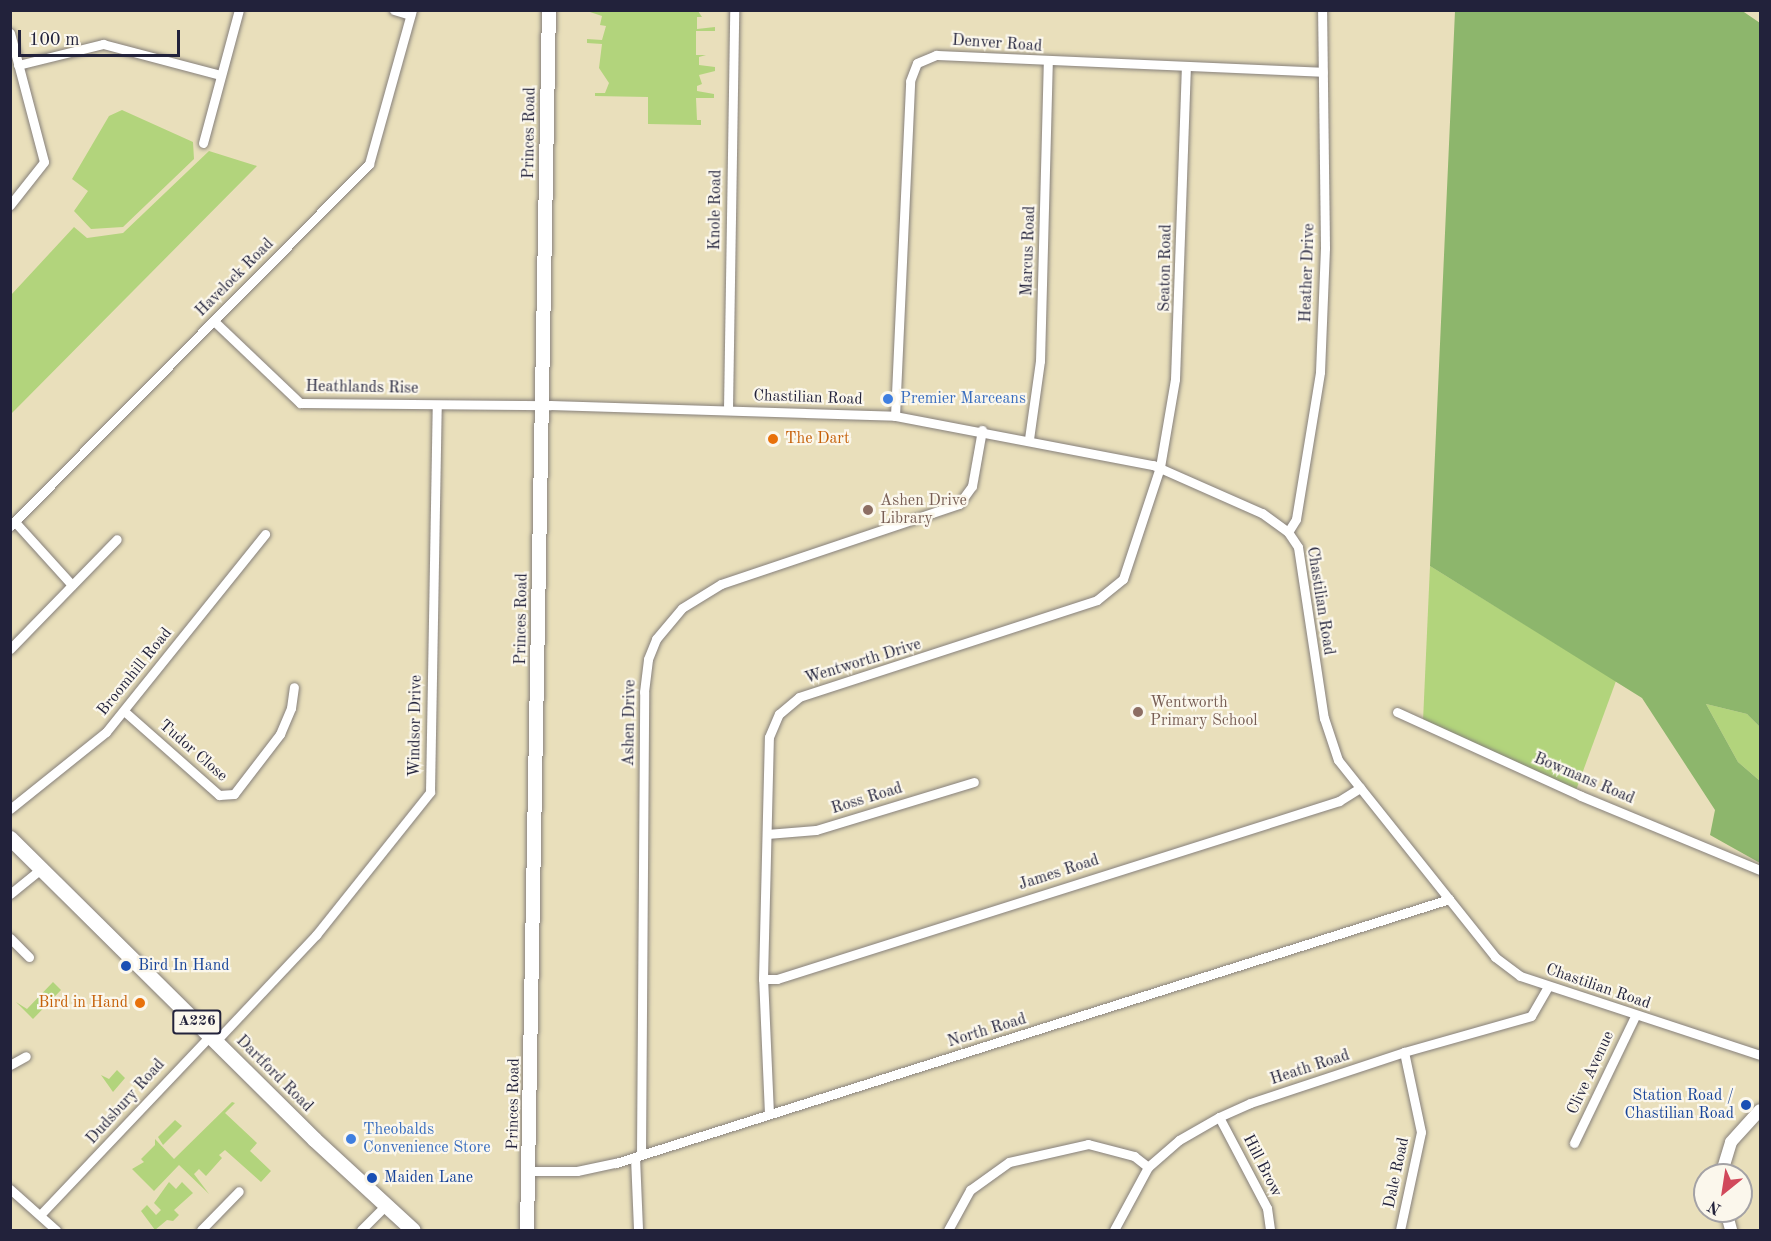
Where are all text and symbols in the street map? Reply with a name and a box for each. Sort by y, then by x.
scale bar [21,18,183,56]
text: 100 m [29,31,80,49]
street label: Denver Road [951,31,1043,57]
street label: Princes Road [520,87,540,179]
street label: Knole Road [706,170,726,250]
street label: Marcus Road [1018,205,1040,297]
street label: Heather Drive [1297,223,1319,323]
street label: Seaton Road [1156,224,1176,312]
street label: Havelock Road [192,235,278,321]
street label: Heathlands Rise [305,377,419,399]
street label: Chastilian Road [753,386,863,410]
place label: Premier Marceans [900,389,1026,409]
marker: Premier Marceans [881,392,895,406]
place label: The Dart [785,429,850,449]
marker: The Dart [766,432,780,446]
place label: Ashen Drive Library [880,491,967,529]
marker: Ashen Drive Library [861,503,875,517]
street label: Chastilian Road [1302,545,1338,657]
street label: Princes Road [512,573,532,665]
street label: Broomhill Road [94,624,176,720]
street label: Wentworth Drive [803,635,923,689]
street label: Windsor Drive [406,675,426,777]
street label: Ashen Drive [620,679,640,767]
place label: Wentworth Primary School [1150,693,1258,731]
marker: Wentworth Primary School [1131,705,1145,719]
street label: Tudor Close [155,716,231,786]
street label: Bowmans Road [1531,749,1637,809]
street label: Ross Road [829,779,905,819]
street label: James Road [1016,851,1102,895]
place label: Bird In Hand [138,956,230,976]
marker: Bird In Hand [119,959,133,973]
street label: Chastilian Road [1543,960,1653,1014]
place label: Bird in Hand [38,993,128,1013]
marker: Bird in Hand [133,996,147,1010]
road number: A226 [172,1010,222,1034]
street label: North Road [945,1010,1029,1052]
street label: Clive Avenue [1563,1028,1619,1118]
street label: Dartford Road [232,1032,316,1116]
street label: Heath Road [1268,1046,1352,1090]
street label: Dudsbury Road [83,1055,169,1149]
street label: Princes Road [504,1058,524,1150]
place label: Station Road / Chastilian Road [1624,1086,1734,1124]
marker: Station Road / Chastilian Road [1739,1098,1753,1112]
place label: Theobalds Convenience Store [363,1120,491,1158]
street label: Hill Brow [1238,1131,1286,1201]
marker: Theobalds Convenience Store [344,1132,358,1146]
street label: Dale Road [1380,1136,1414,1210]
north arrow [1693,1163,1753,1223]
place label: Maiden Lane [384,1168,473,1188]
marker: Maiden Lane [365,1171,379,1185]
text: N [1706,1197,1724,1217]

